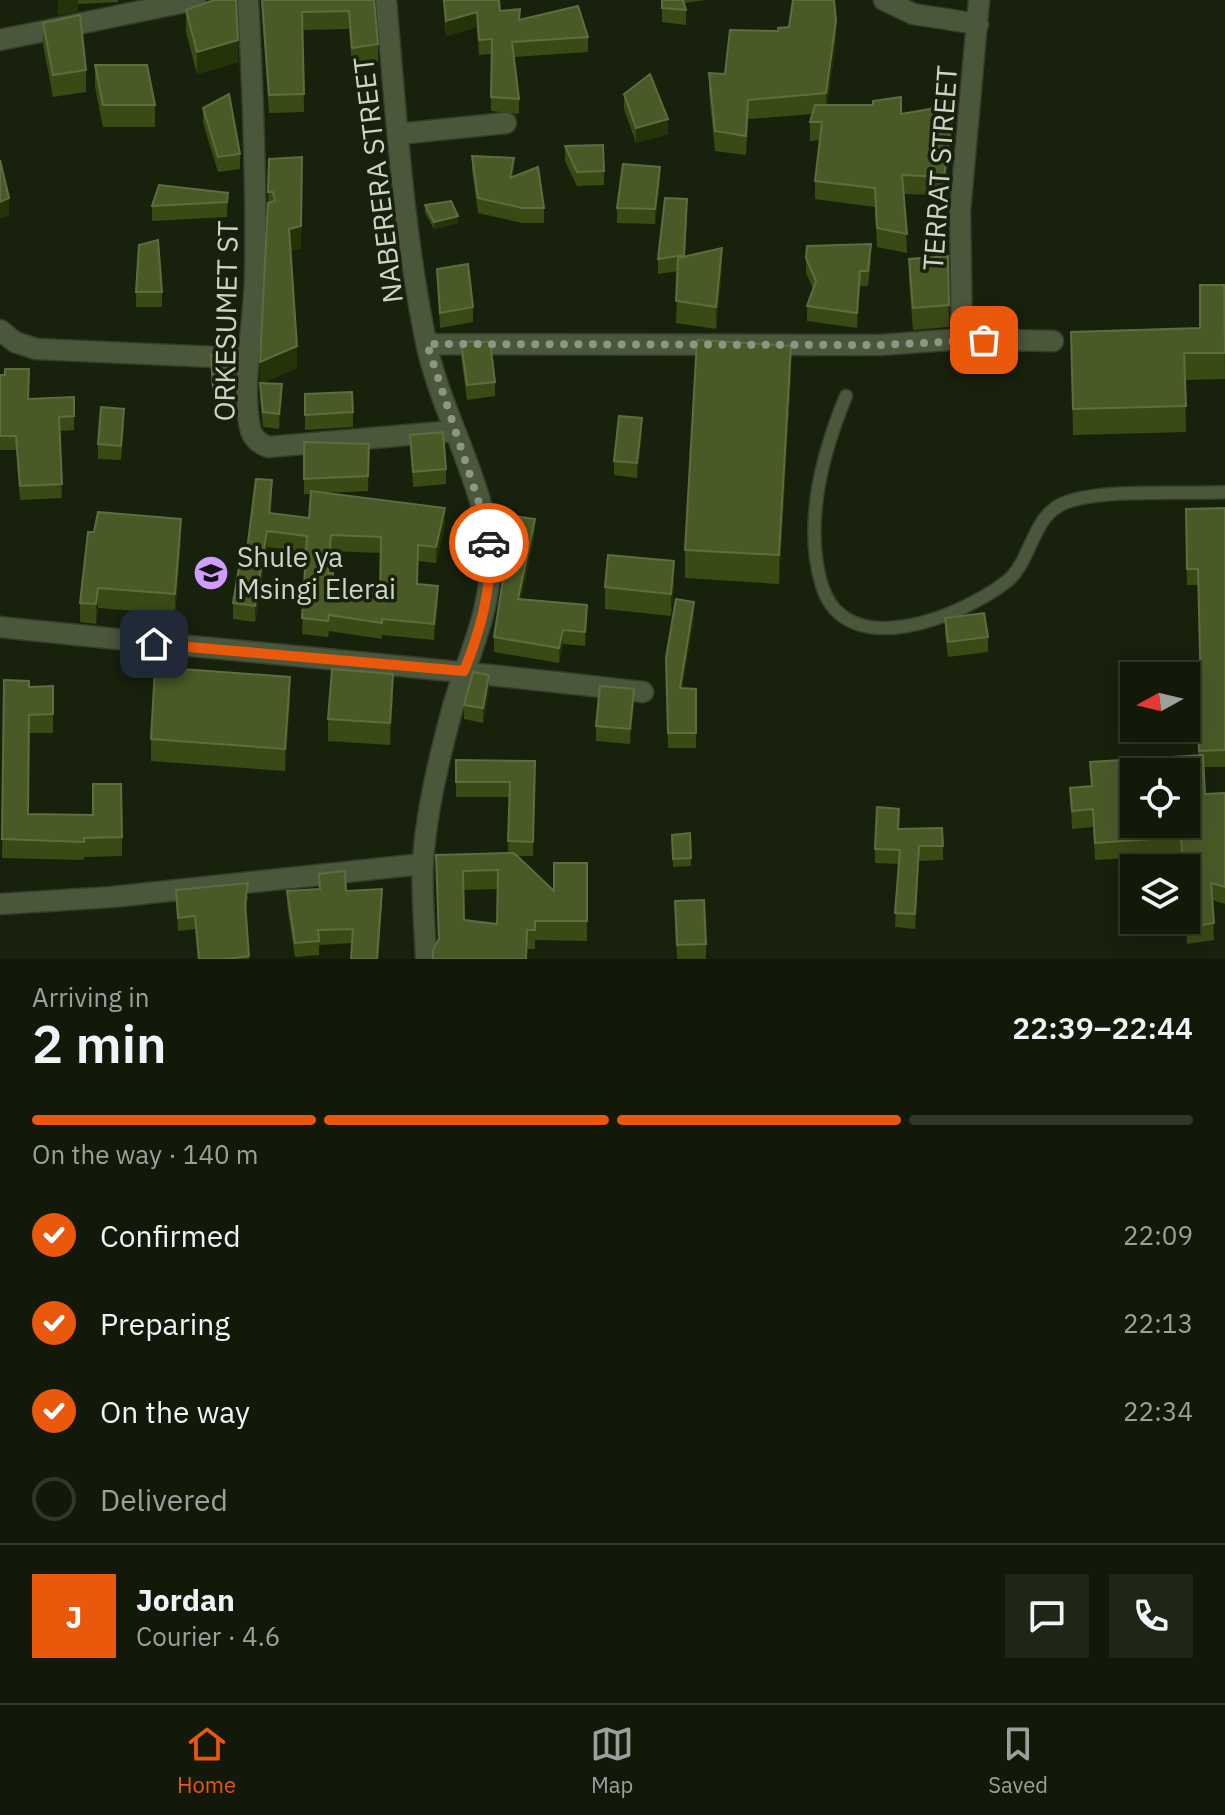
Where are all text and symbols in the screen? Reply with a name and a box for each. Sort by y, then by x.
street label: NABERERA STREET [344,55,411,305]
street label: TERRAT STREET [914,64,965,272]
street label: ORKESUMET ST [205,220,246,422]
pin [950,306,1018,374]
icon: bag [962,318,1006,362]
courier [449,503,529,583]
icon: car [467,521,511,565]
place label: Shule ya Msingi Elerai [237,538,396,607]
school or university icon: Shule ya Msingi Elerai [192,554,230,592]
pin [120,610,188,678]
icon: home [132,622,176,666]
north arrow [1120,662,1200,742]
map controls [1120,662,1200,934]
button: locate [1120,758,1200,838]
button: layers [1120,854,1200,934]
text: Arriving in [32,980,149,1014]
text: 22:39–22:44 [1012,1008,1193,1047]
text: 2 min [32,1010,167,1077]
text: On the way · 140 m [32,1137,258,1171]
icon: check [32,1213,76,1257]
text: Confirmed [100,1216,241,1255]
text: 22:09 [1123,1218,1193,1252]
icon: check [32,1301,76,1345]
text: Preparing [100,1304,230,1343]
text: 22:13 [1123,1306,1193,1340]
icon: check [32,1389,76,1433]
text: On the way [100,1392,250,1431]
text: 22:34 [1123,1394,1193,1428]
text: Delivered [100,1480,228,1519]
button: chat [1005,1574,1089,1658]
button: phone [1109,1574,1193,1658]
text: Jordan [136,1580,235,1619]
text: J [66,1597,82,1636]
text: Courier · 4.6 [136,1619,280,1653]
tab: Home [177,1722,236,1799]
tab: Map [590,1722,634,1799]
tab: Saved [988,1722,1048,1799]

